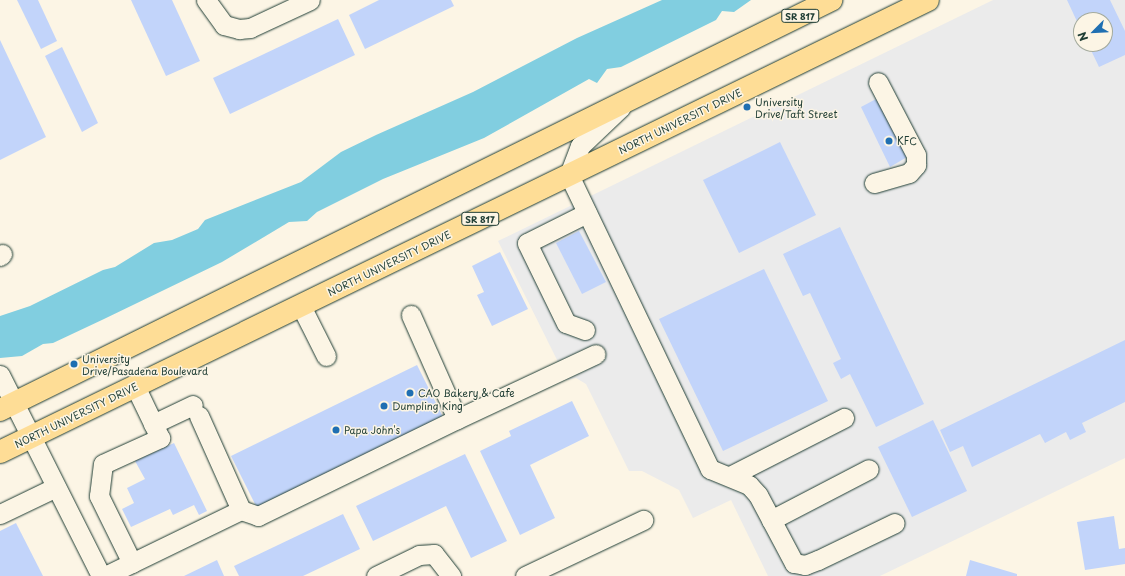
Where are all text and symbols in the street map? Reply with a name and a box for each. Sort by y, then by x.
road number: SR 817 [781,9,819,23]
north arrow [1073,12,1113,52]
text: N [1073,29,1092,44]
street label: NORTH UNIVERSITY DRIVE [616,86,744,156]
place label: University Drive/Taft Street [755,95,838,118]
marker: University Drive/Taft Street [742,102,752,112]
place label: KFC [897,135,917,147]
marker: KFC [884,136,894,146]
road number: SR 817 [461,212,499,226]
street label: NORTH UNIVERSITY DRIVE [325,228,453,298]
place label: University Drive/Pasadena Boulevard [82,352,208,376]
marker: University Drive/Pasadena Boulevard [69,359,79,369]
street label: NORTH UNIVERSITY DRIVE [12,380,140,450]
place label: CAO Bakery & Cafe [418,387,516,399]
marker: CAO Bakery & Cafe [405,388,415,398]
place label: Dumpling King [392,400,463,412]
marker: Dumpling King [379,401,389,411]
place label: Papa John's [344,424,401,436]
marker: Papa John's [331,425,341,435]

